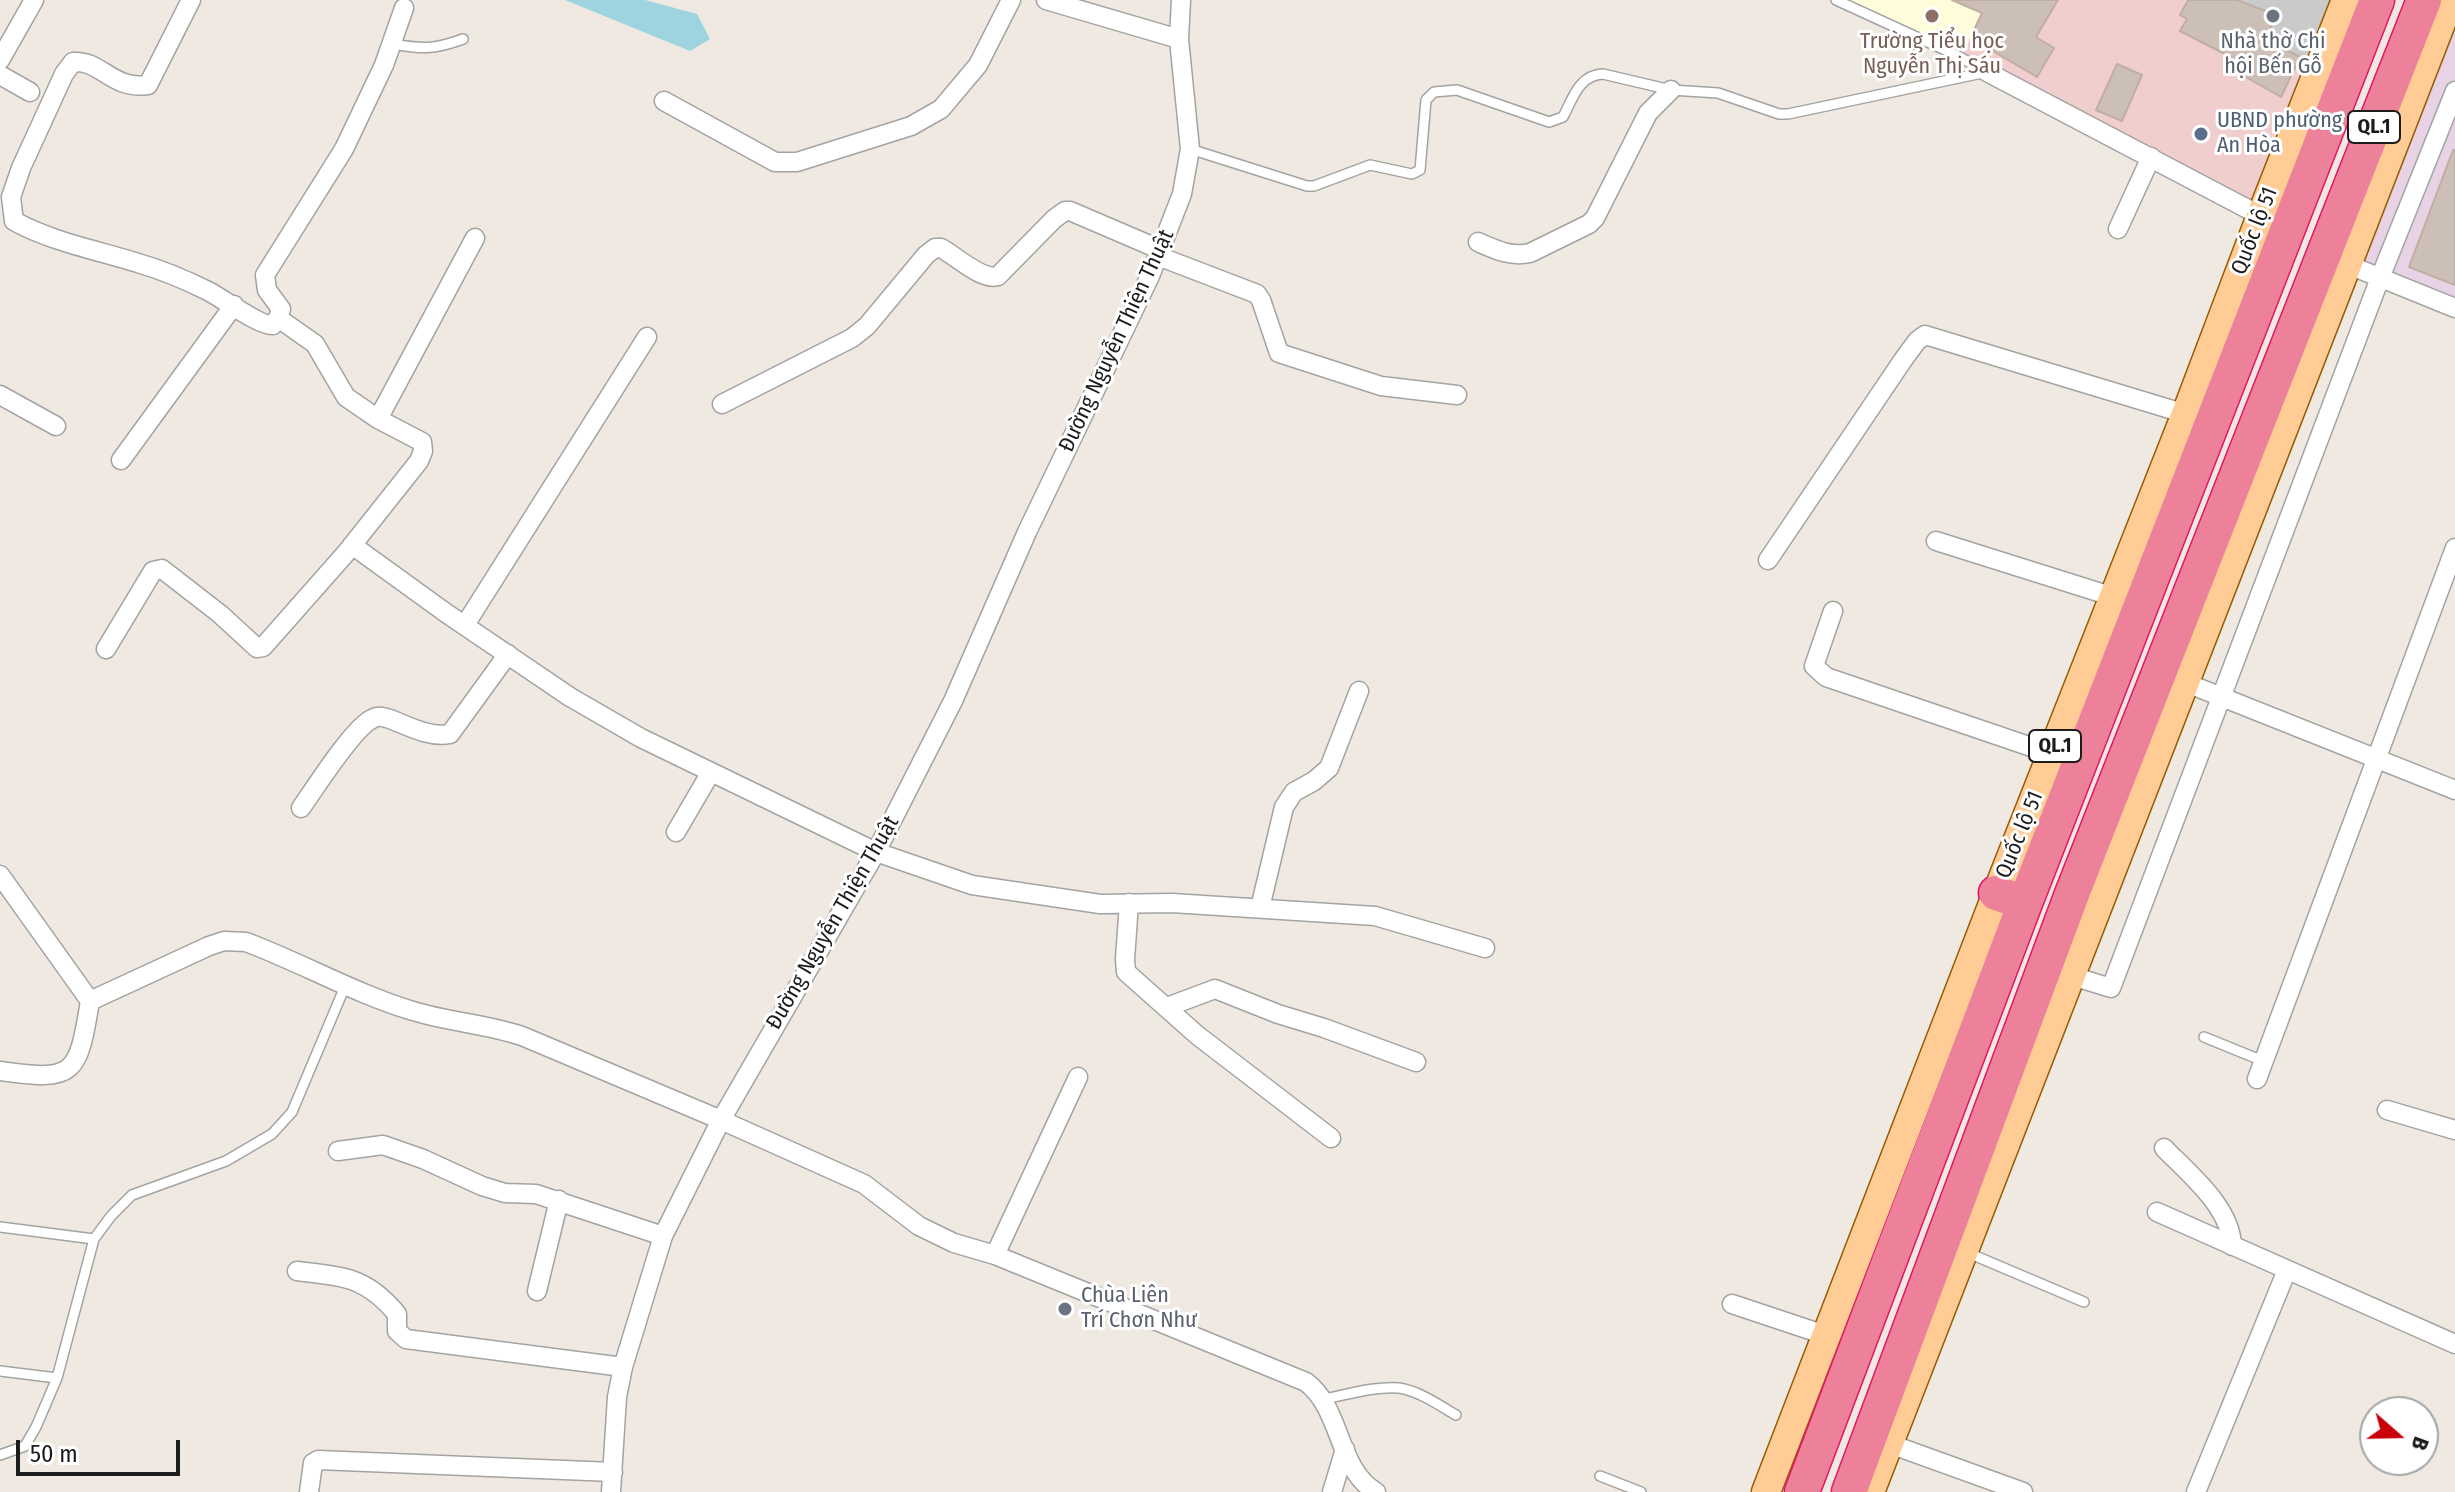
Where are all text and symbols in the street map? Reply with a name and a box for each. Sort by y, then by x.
marker: Trường Tiểu học Nguyễn Thị Sáu [1923,7,1941,25]
marker: Nhà thờ Chi hội Bến Gỗ [2264,7,2282,25]
place label: Trường Tiểu học Nguyễn Thị Sáu [1860,29,2004,80]
place label: Nhà thờ Chi hội Bến Gỗ [2221,29,2325,80]
place label: UBND phường An Hòa [2217,108,2342,160]
road number: QL.1 [2348,111,2400,143]
marker: UBND phường An Hòa [2192,125,2210,143]
street label: Quốc lộ 51 [2226,184,2284,278]
street label: Đường Nguyễn Thiện Thuật [1054,226,1180,456]
road number: QL.1 [2029,730,2081,762]
street label: Quốc lộ 51 [1991,788,2049,882]
street label: Đường Nguyễn Thiện Thuật [761,811,905,1035]
place label: Chùa Liên Trí Chơn Như [1081,1283,1197,1334]
marker: Chùa Liên Trí Chơn Như [1056,1300,1074,1318]
north arrow [2359,1396,2439,1476]
scale bar [20,1424,184,1474]
text: B [2405,1433,2435,1454]
text: 50 m [30,1440,78,1468]

